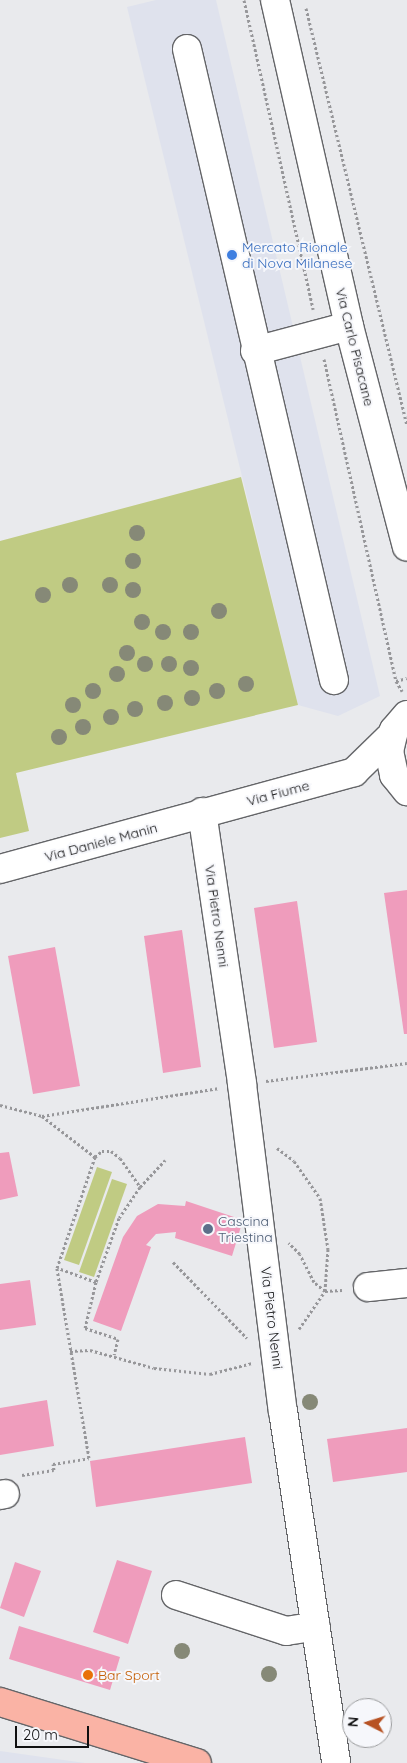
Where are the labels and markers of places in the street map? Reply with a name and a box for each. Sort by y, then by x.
place label: Mercato Rionale di Nova Milanese [242,239,352,272]
marker: Mercato Rionale di Nova Milanese [226,249,238,261]
place label: Cascina Triestina [218,1213,273,1246]
marker: Cascina Triestina [202,1223,214,1235]
place label: Bar Sport [98,1667,160,1683]
marker: Bar Sport [82,1669,94,1681]

